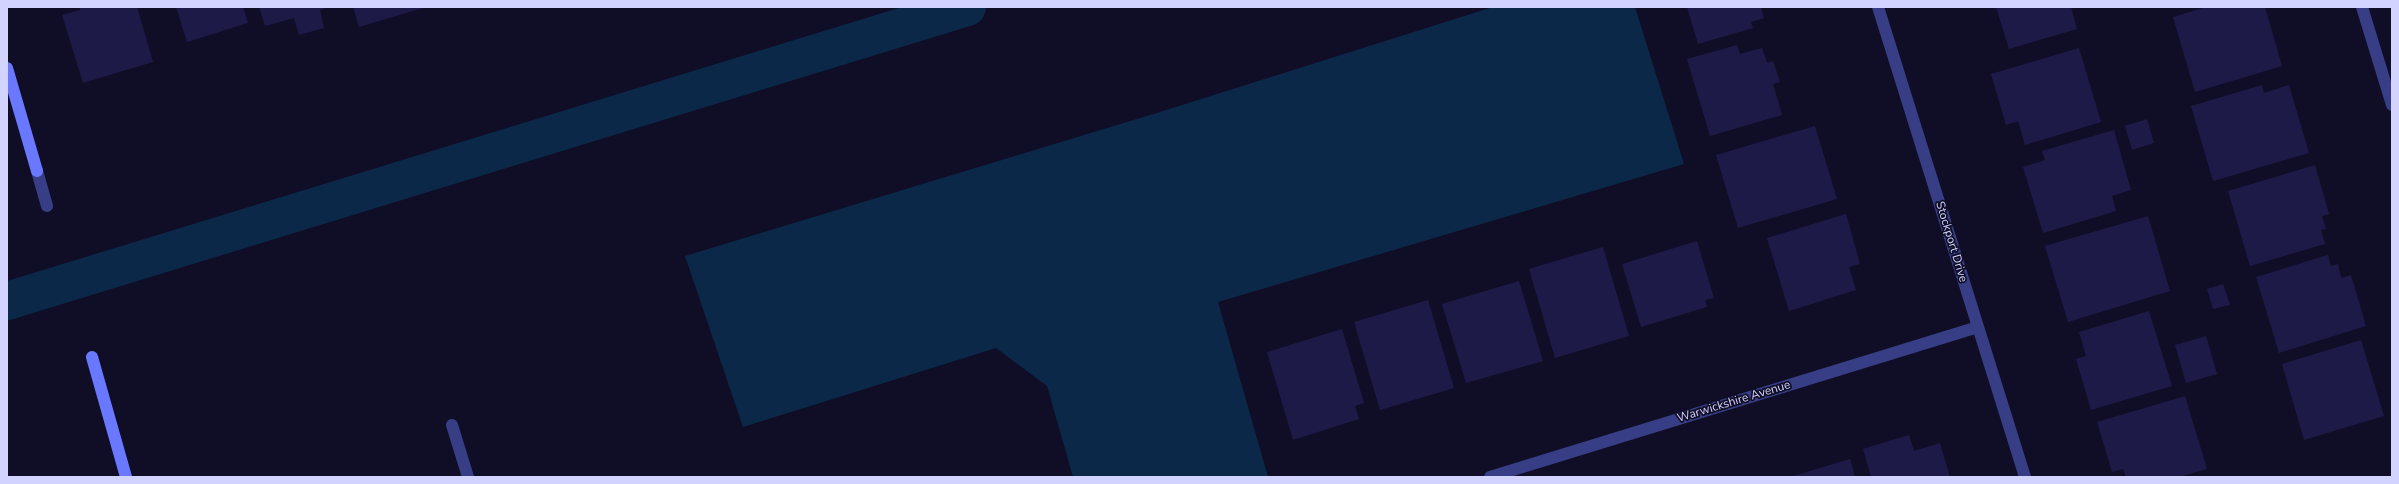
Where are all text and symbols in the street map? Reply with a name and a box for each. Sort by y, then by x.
street label: Stockport Drive [1932,200,1970,284]
street label: Warwickshire Avenue [1676,378,1792,426]

